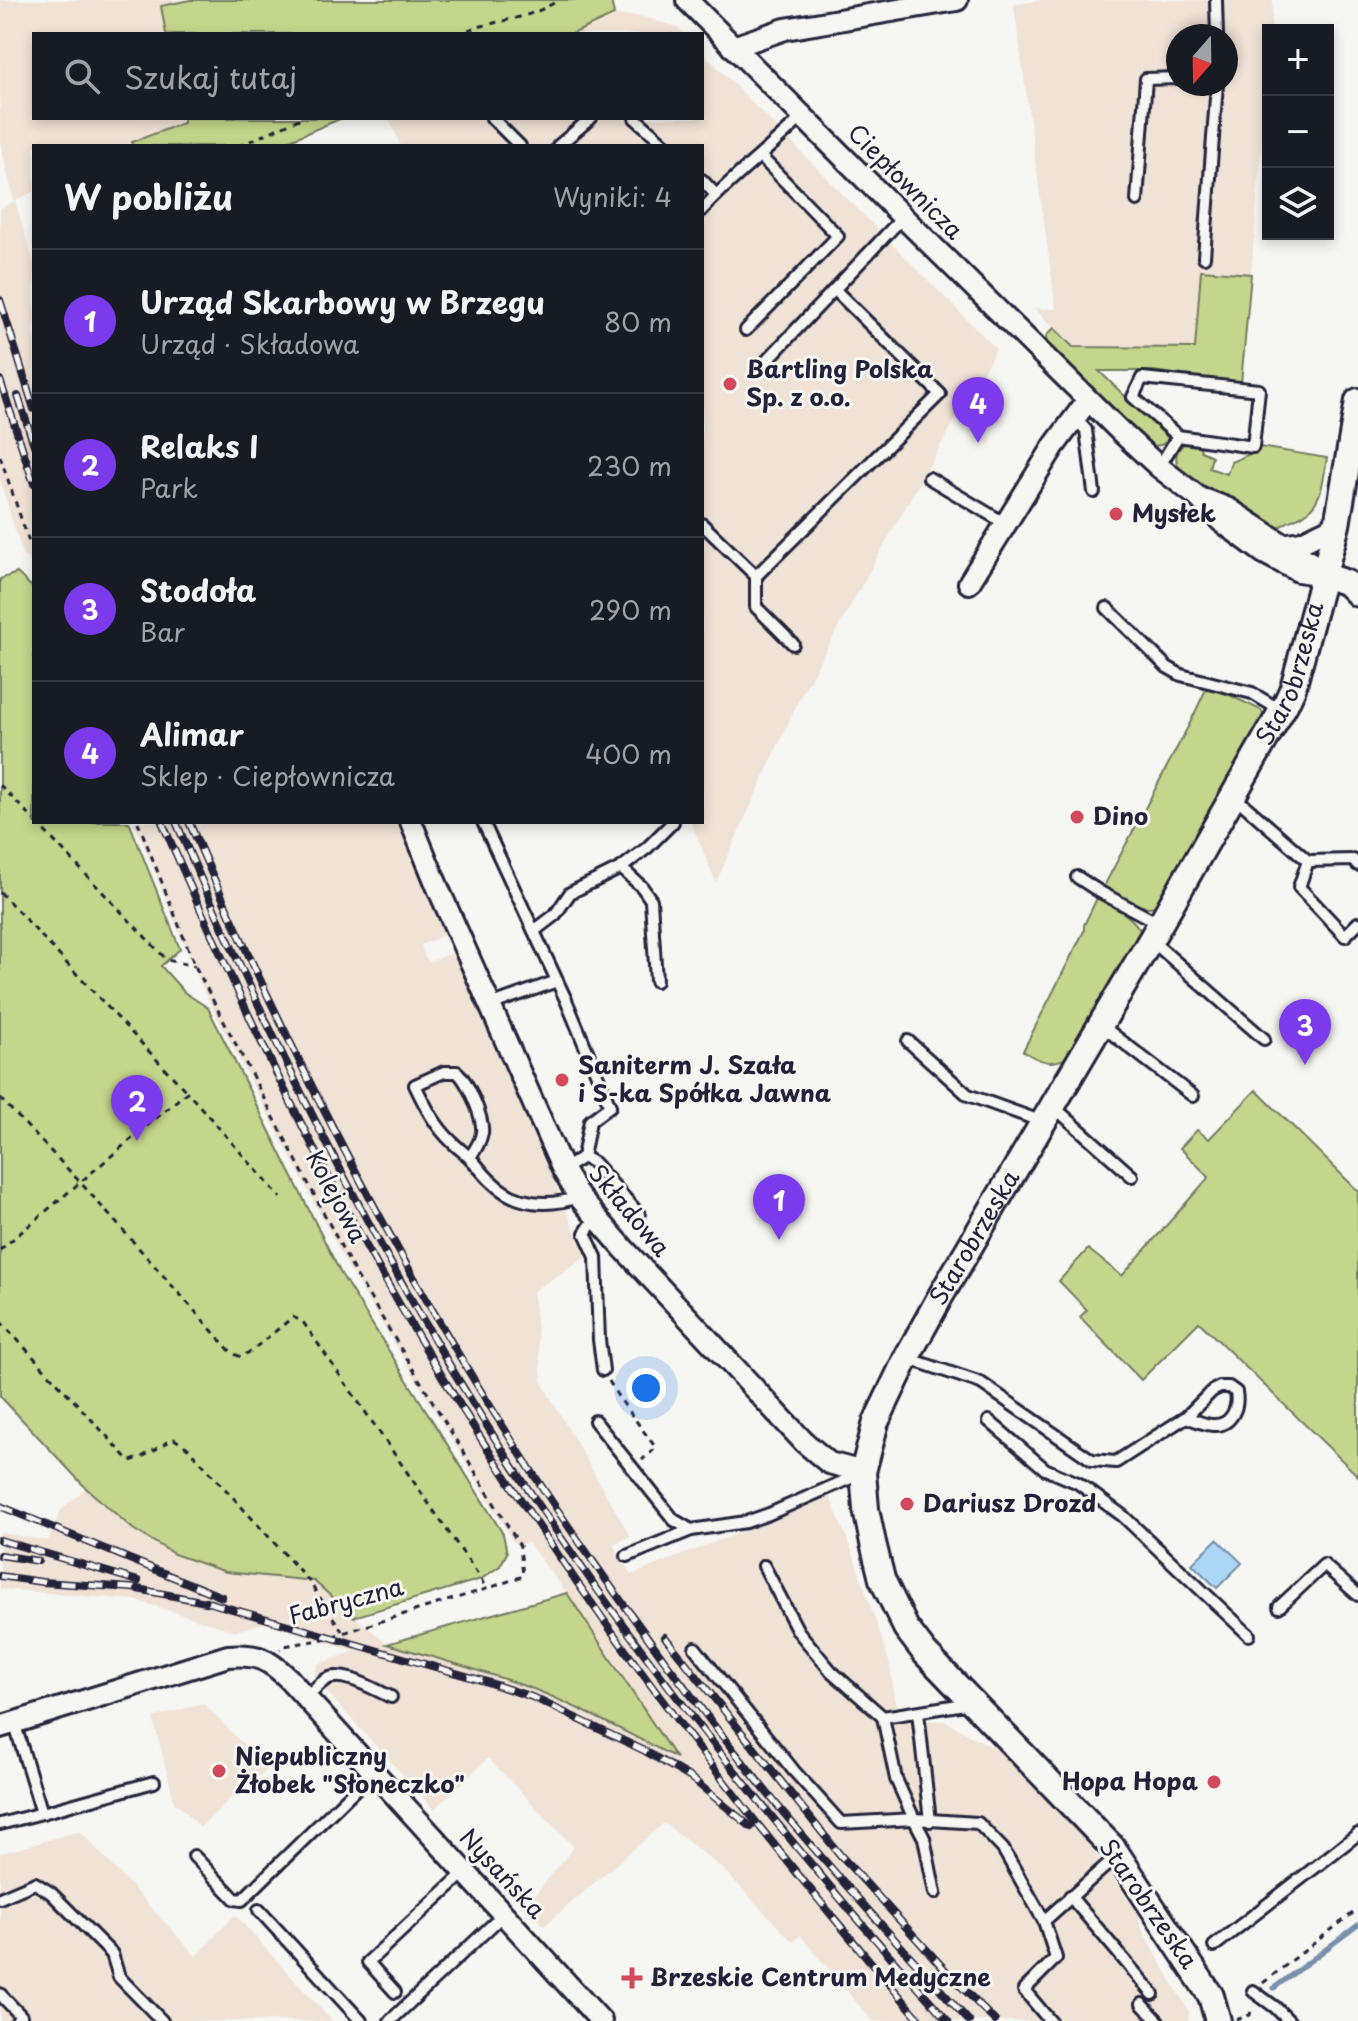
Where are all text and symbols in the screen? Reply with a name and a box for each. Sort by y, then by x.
north arrow [1166,24,1238,96]
map controls [1262,24,1334,240]
button: + [1262,24,1334,96]
search box [32,32,704,120]
icon: search [60,54,104,98]
text: Szukaj tutaj [124,54,297,99]
button: − [1262,96,1334,168]
street label: Ciepłownicza [840,115,972,247]
button: layers [1262,168,1334,240]
text: W pobliżu [64,170,233,222]
text: Wyniki: 4 [553,177,672,216]
text: Urząd Skarbowy w Brzegu [140,279,545,324]
text: 1 [84,302,96,341]
text: 80 m [604,302,672,341]
text: Urząd · Składowa [140,324,359,363]
place label: Bartling Polska Sp. z o.o. [746,350,934,414]
marker: Bartling Polska Sp. z o.o. [721,375,739,393]
pin: 4 [952,377,1004,443]
text: Relaks I [140,423,259,468]
text: 2 [81,446,99,485]
text: 230 m [587,446,672,485]
text: Park [140,468,198,507]
place label: Mysłek [1132,494,1216,530]
marker: Mysłek [1107,505,1125,523]
text: Stodoła [140,567,256,612]
text: 3 [81,590,99,629]
text: 290 m [589,590,672,629]
street label: Starobrzeska [1246,597,1332,751]
text: Bar [140,612,185,651]
text: Alimar [140,711,244,756]
text: 4 [81,734,99,773]
text: 400 m [585,734,672,773]
text: Sklep · Ciepłownicza [140,756,395,795]
place label: Dino [1093,797,1148,833]
marker: Dino [1068,808,1086,826]
pin: 3 [1279,999,1331,1065]
place label: Saniterm J. Szała i S-ka Spółka Jawna [578,1046,832,1110]
marker: Saniterm J. Szała i S-ka Spółka Jawna [553,1071,571,1089]
pin: 2 [111,1075,163,1141]
street label: Kolejowa [298,1143,377,1249]
street label: Składowa [581,1156,680,1264]
street label: Starobrzeska [919,1162,1027,1311]
pin: 1 [753,1174,805,1240]
your location [626,1368,666,1408]
place label: Dariusz Drozd [923,1484,1096,1520]
marker: Dariusz Drozd [898,1495,916,1513]
street label: Fabryczna [284,1567,407,1633]
place label: Niepubliczny Żłobek "Słoneczko" [235,1737,465,1801]
marker: Niepubliczny Żłobek "Słoneczko" [210,1762,228,1780]
place label: Hopa Hopa [1062,1762,1199,1798]
marker: Hopa Hopa [1205,1773,1223,1791]
street label: Nysańska [452,1819,555,1926]
street label: Starobrzeska [1091,1830,1208,1975]
place label: Brzeskie Centrum Medyczne [650,1958,991,1994]
marker: Brzeskie Centrum Medyczne [621,1967,643,1989]

